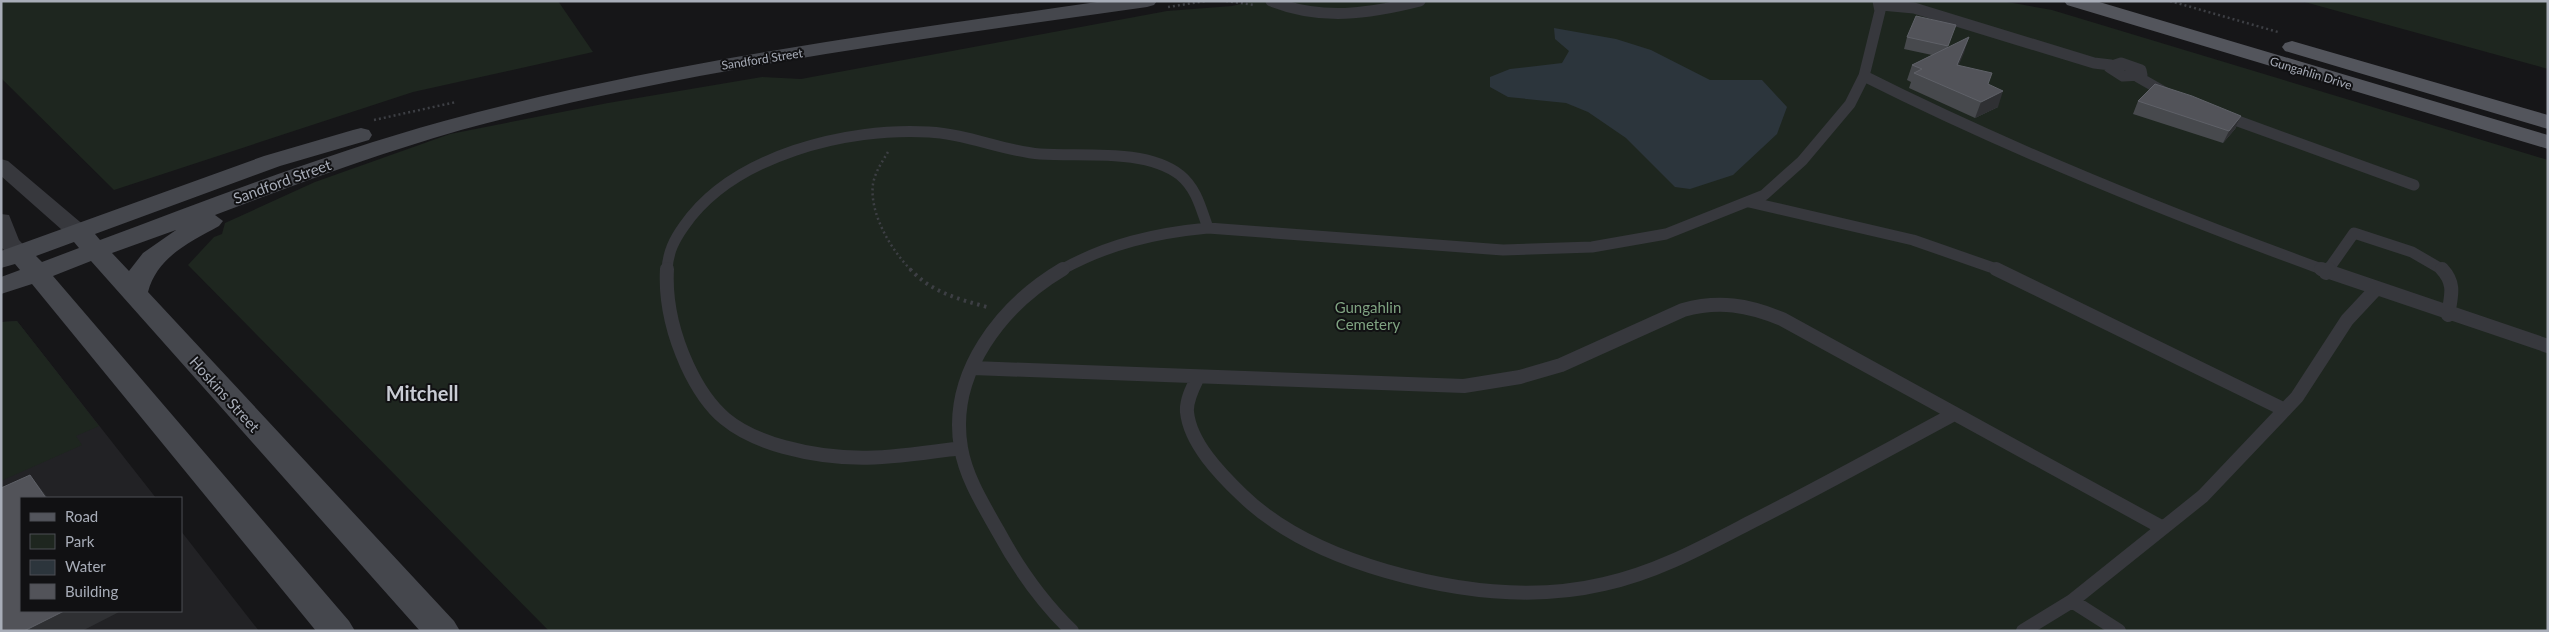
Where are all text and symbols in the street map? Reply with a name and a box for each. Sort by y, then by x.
street label: Sandford Street [720,45,804,73]
street label: Gungahlin Drive [2268,53,2354,93]
street label: Sandford Street [231,155,334,207]
park label: Gungahlin Cemetery [1335,298,1401,333]
street label: Hoskins Street [186,352,264,436]
district label: Mitchell [386,381,458,405]
legend [20,497,182,612]
text: Road [65,507,98,525]
text: Park [65,532,95,550]
text: Water [65,557,106,575]
text: Building [65,582,118,600]

